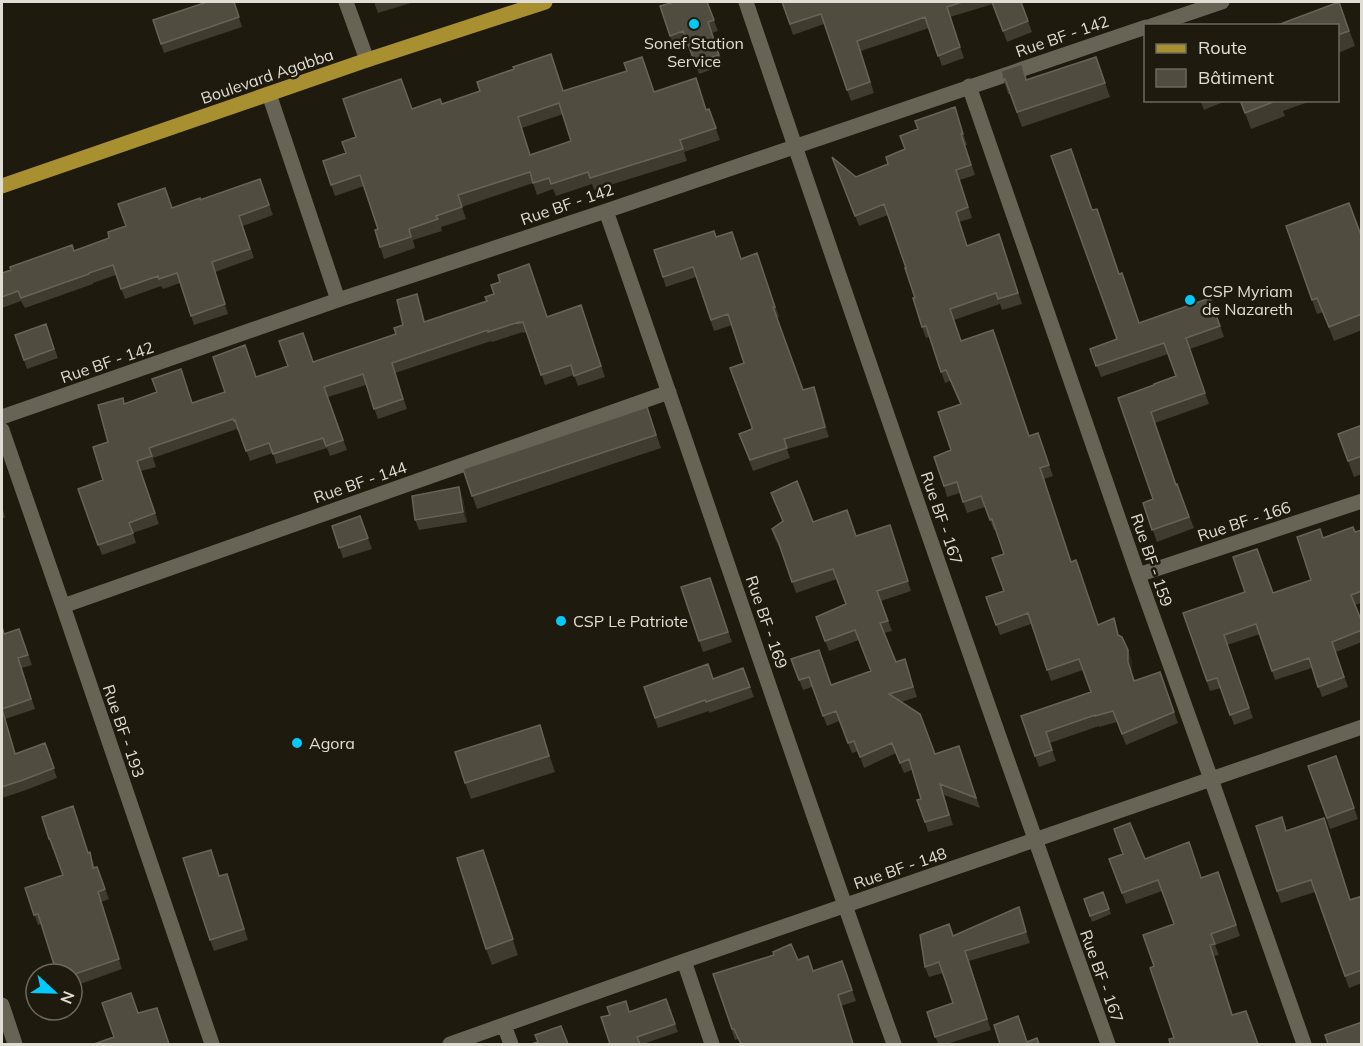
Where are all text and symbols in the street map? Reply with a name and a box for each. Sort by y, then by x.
street label: Rue BF - 142 [1013,11,1111,61]
marker: Sonef Station Service [687,17,701,31]
legend [1144,24,1339,102]
place label: Sonef Station Service [644,33,744,71]
text: Route [1198,36,1247,59]
street label: Boulevard Agabba [198,44,336,108]
text: Bâtiment [1198,66,1274,89]
street label: Rue BF - 142 [518,179,616,229]
place label: CSP Myriam de Nazareth [1202,281,1293,319]
marker: CSP Myriam de Nazareth [1183,293,1197,307]
street label: Rue BF - 142 [58,337,156,387]
street label: Rue BF - 144 [311,457,410,507]
street label: Rue BF - 167 [917,469,967,567]
street label: Rue BF - 166 [1195,496,1293,546]
street label: Rue BF - 159 [1127,511,1177,609]
street label: Rue BF - 169 [742,573,792,671]
place label: CSP Le Patriote [573,611,688,631]
marker: CSP Le Patriote [554,614,568,628]
street label: Rue BF - 193 [99,682,149,780]
place label: Agora [309,733,355,753]
marker: Agora [290,736,304,750]
street label: Rue BF - 148 [851,843,949,893]
street label: Rue BF - 167 [1076,927,1128,1025]
north arrow [24,962,84,1022]
text: N [56,988,79,1007]

